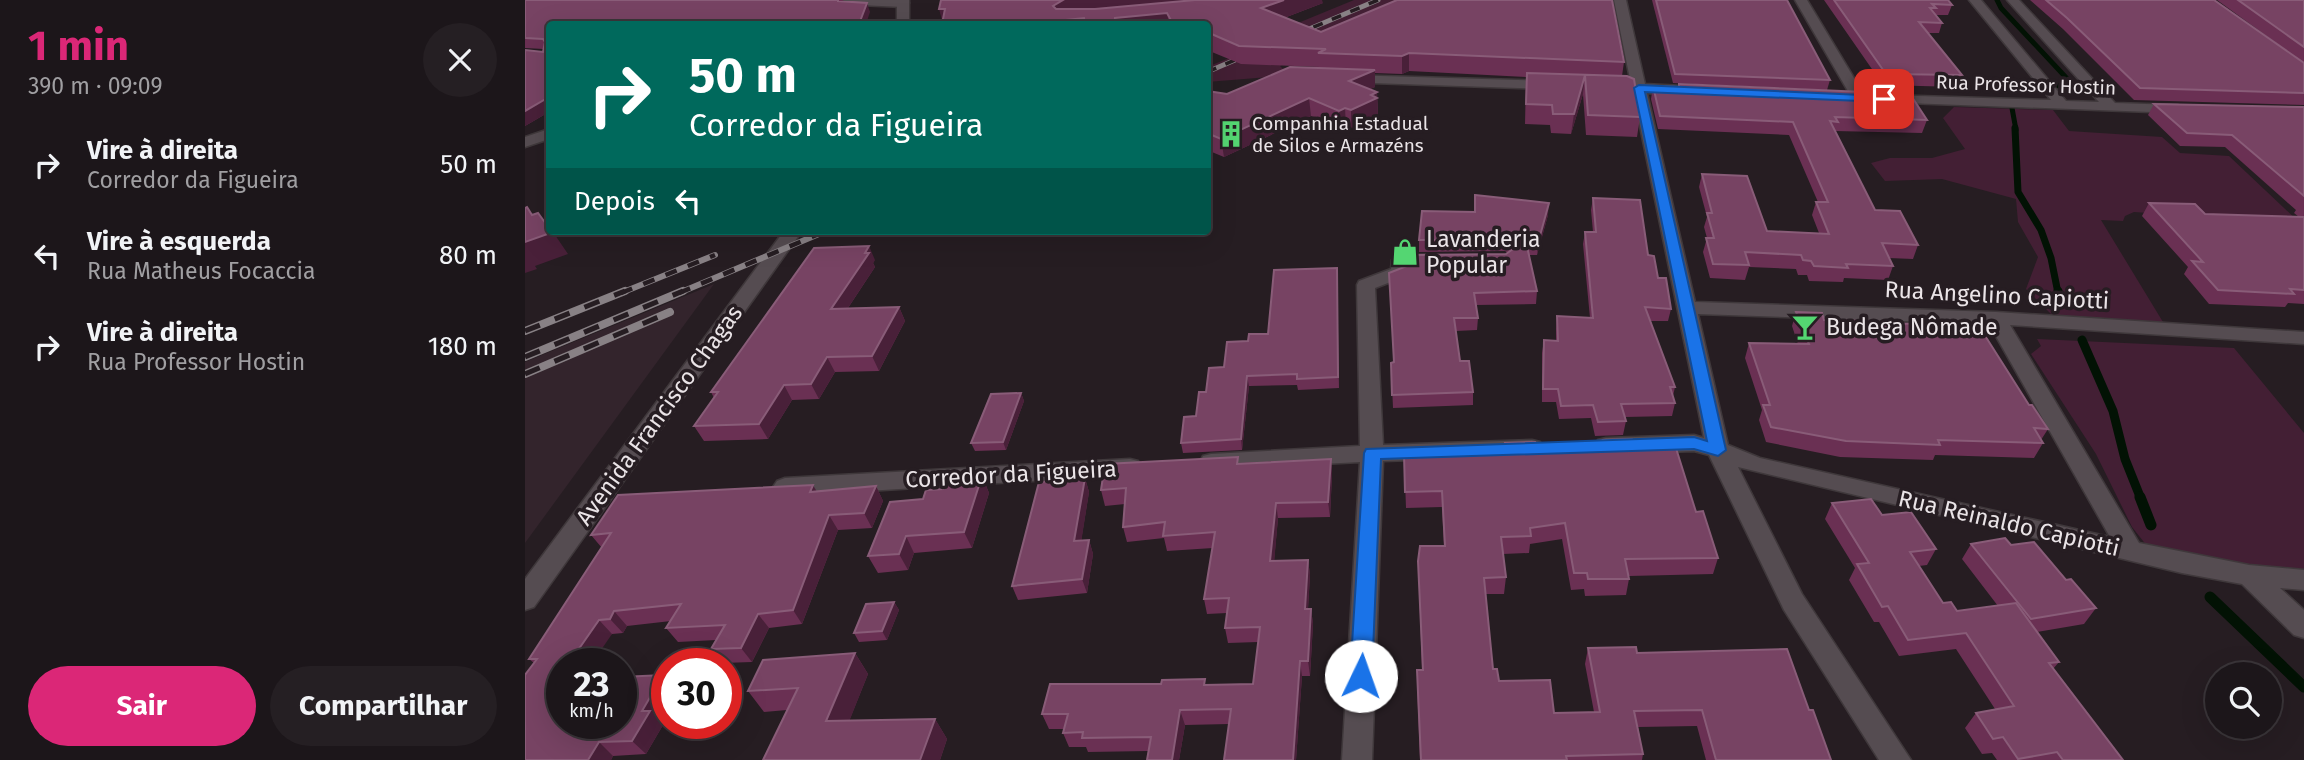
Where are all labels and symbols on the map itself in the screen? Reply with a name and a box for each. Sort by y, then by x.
pin [1854,69,1914,129]
street label: Rua Professor Hostin [1936,70,2116,100]
place label: Companhia Estadual de Silos e Armazéns [1252,112,1429,157]
building icon: Companhia Estadual de Silos e Armazéns [1216,119,1246,149]
place label: Lavanderia Popular [1426,225,1541,279]
shop icon: Lavanderia Popular [1390,237,1420,267]
street label: Rua Angelino Capiotti [1884,275,2110,315]
street label: Avenida Francisco Chagas [570,300,748,530]
bar icon: Budega Nômade [1790,312,1820,342]
place label: Budega Nômade [1826,313,1997,341]
street label: Corredor da Figueira [905,454,1117,494]
street label: Rua Reinaldo Capiotti [1896,484,2122,562]
position arrow [1324,639,1398,713]
speed limit sign: 30 [651,648,742,739]

